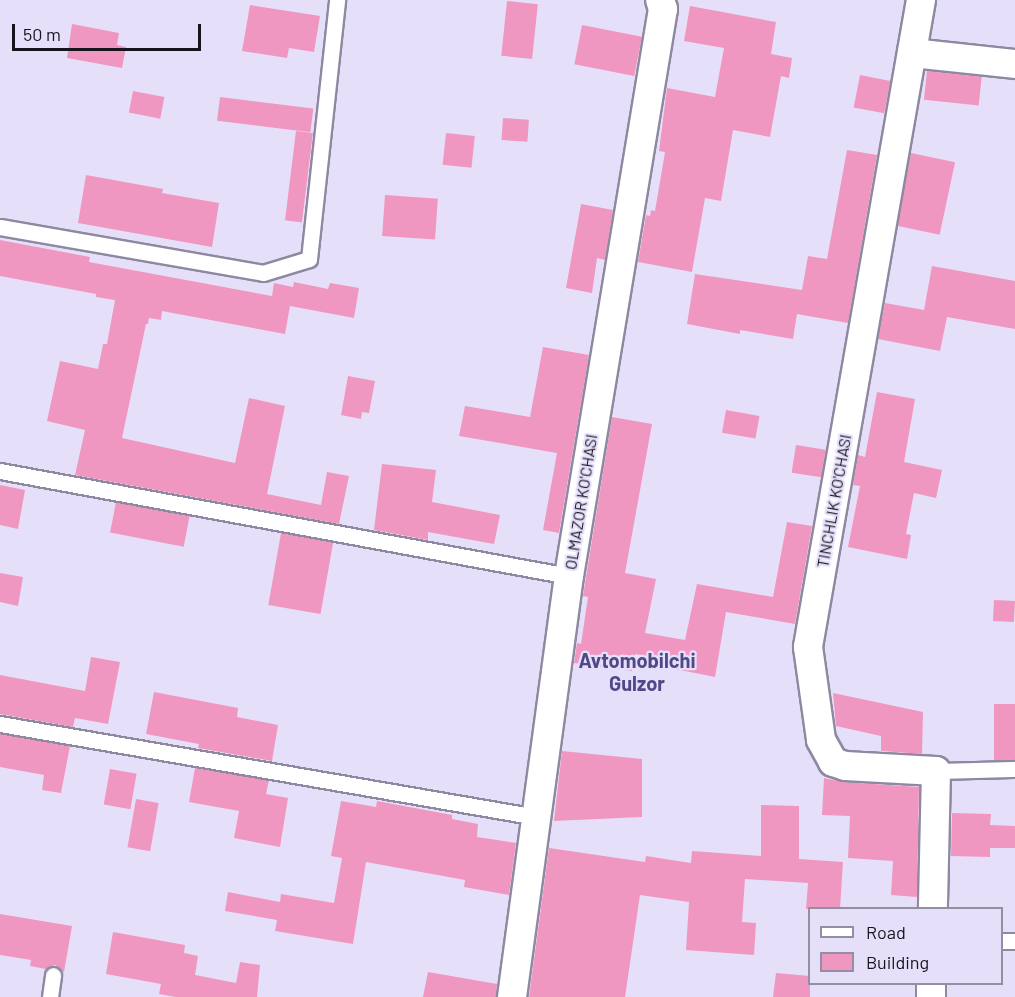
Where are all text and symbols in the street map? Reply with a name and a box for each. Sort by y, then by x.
scale bar [15,12,204,50]
text: 50 m [23,23,61,45]
street label: OLMAZOR KO'CHASI [561,433,601,571]
street label: TINCHLIK KO'CHASI [813,433,855,569]
district label: Avtomobilchi Gulzor [578,648,696,695]
legend [808,907,1003,985]
text: Road [866,921,906,943]
text: Building [866,951,929,973]

